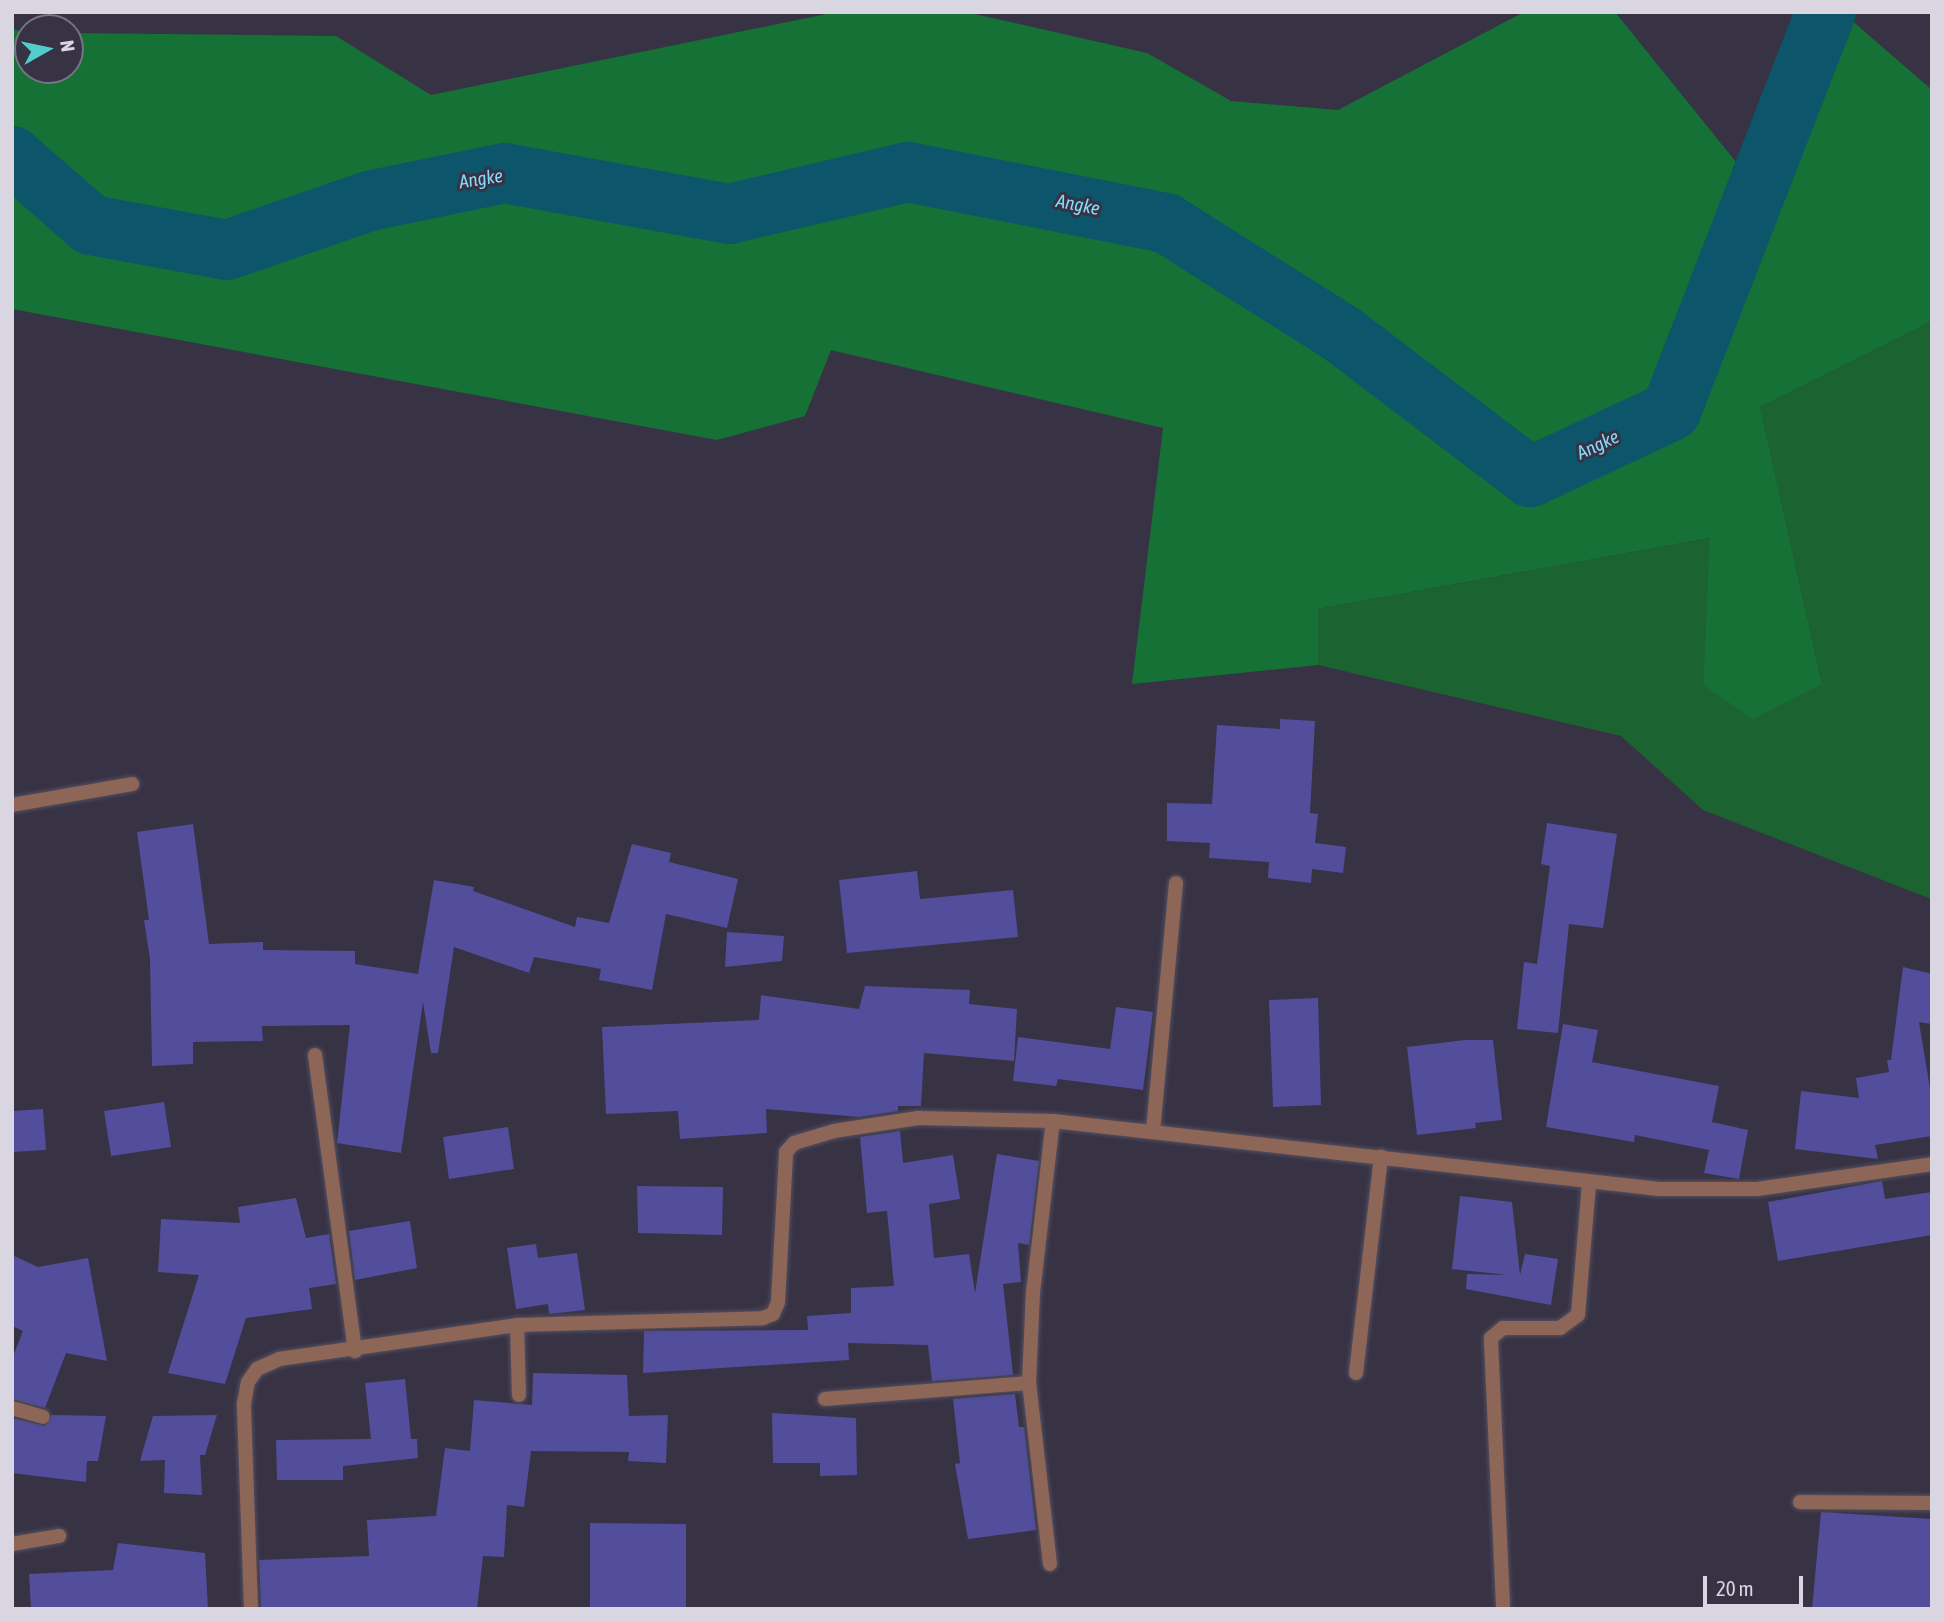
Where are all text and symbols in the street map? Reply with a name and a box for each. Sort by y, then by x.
north arrow [14,14,84,84]
text: N [56,39,80,53]
water label: Angke [457,164,505,194]
water label: Angke [1054,190,1102,220]
water label: Angke [1573,425,1623,465]
scale bar [1706,1562,1806,1606]
text: 20 m [1716,1576,1754,1600]

